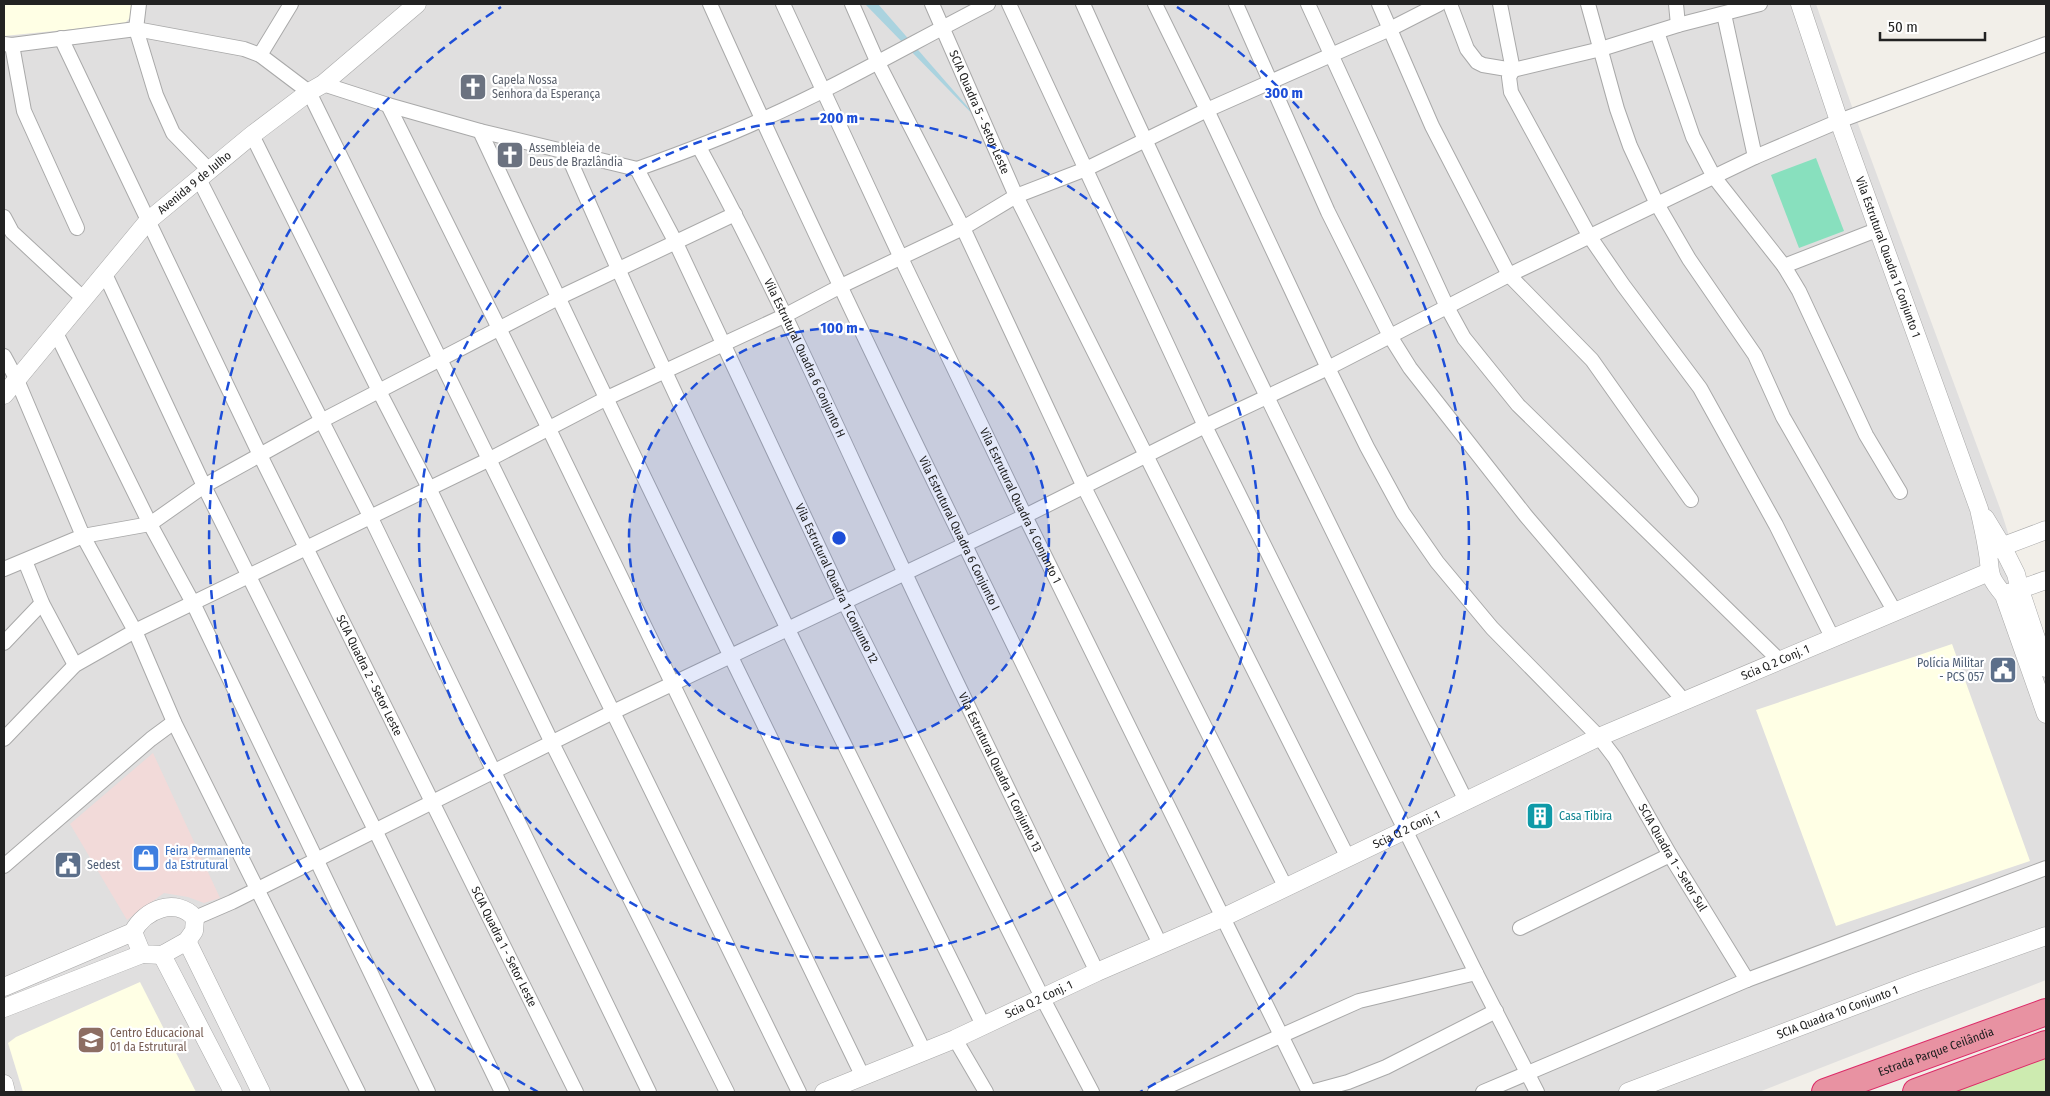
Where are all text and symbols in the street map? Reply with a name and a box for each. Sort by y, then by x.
scale bar [1880,10,1985,42]
text: 50 m [1888,18,1918,36]
street label: SCIA Quadra 5 - Setor Leste [946,48,1012,176]
church icon: Capela Nossa Senhora da Esperança [458,72,488,102]
place label: Capela Nossa Senhora da Esperança [492,73,601,101]
text: 300 m [1264,84,1303,102]
text: 200 m [819,109,858,127]
church icon: Assembleia de Deus de Brazlândia [495,140,525,170]
place label: Assembleia de Deus de Brazlândia [529,141,623,169]
street label: Avenida 9 de Julho [155,148,234,217]
street label: Vila Estrutural Quadra 1 Conjunto 1 [1853,175,1924,339]
street label: Vila Estrutural Quadra 6 Conjunto H [761,276,848,440]
text: 100 m [820,319,858,337]
street label: Vila Estrutural Quadra 4 Conjunto 1 [977,426,1064,586]
street label: Vila Estrutural Quadra 6 Conjunto I [916,454,1003,613]
street label: Vila Estrutural Quadra 1 Conjunto 12 [792,501,881,665]
centre of rings [830,529,848,547]
street label: SCIA Quadra 2 - Setor Leste [333,613,405,738]
street label: Scia Q 2 Conj. 1 [1739,642,1812,683]
public building icon: Polícia Militar - PCS 057 [1988,655,2018,685]
place label: Polícia Militar - PCS 057 [1917,656,1985,684]
street label: Vila Estrutural Quadra 1 Conjunto 13 [956,690,1045,854]
building icon: Casa Tibira [1525,801,1555,831]
street label: SCIA Quadra 1 - Setor Sul [1635,801,1710,914]
street label: Scia Q 2 Conj. 1 [1370,807,1442,852]
place label: Casa Tibira [1559,809,1612,823]
shop icon: Feira Permanente da Estrutural [131,843,161,873]
place label: Feira Permanente da Estrutural [165,844,251,872]
public building icon: Sedest [53,850,83,880]
place label: Sedest [87,858,120,872]
street label: SCIA Quadra 1 - Setor Leste [468,884,540,1009]
street label: Scia Q 2 Conj. 1 [1003,978,1075,1021]
street label: SCIA Quadra 10 Conjunto 1 [1775,983,1900,1042]
street label: Estrada Parque Ceilândia [1876,1024,1996,1079]
school or university icon: Centro Educacional 01 da Estrutural [76,1025,106,1055]
place label: Centro Educacional 01 da Estrutural [110,1026,204,1054]

